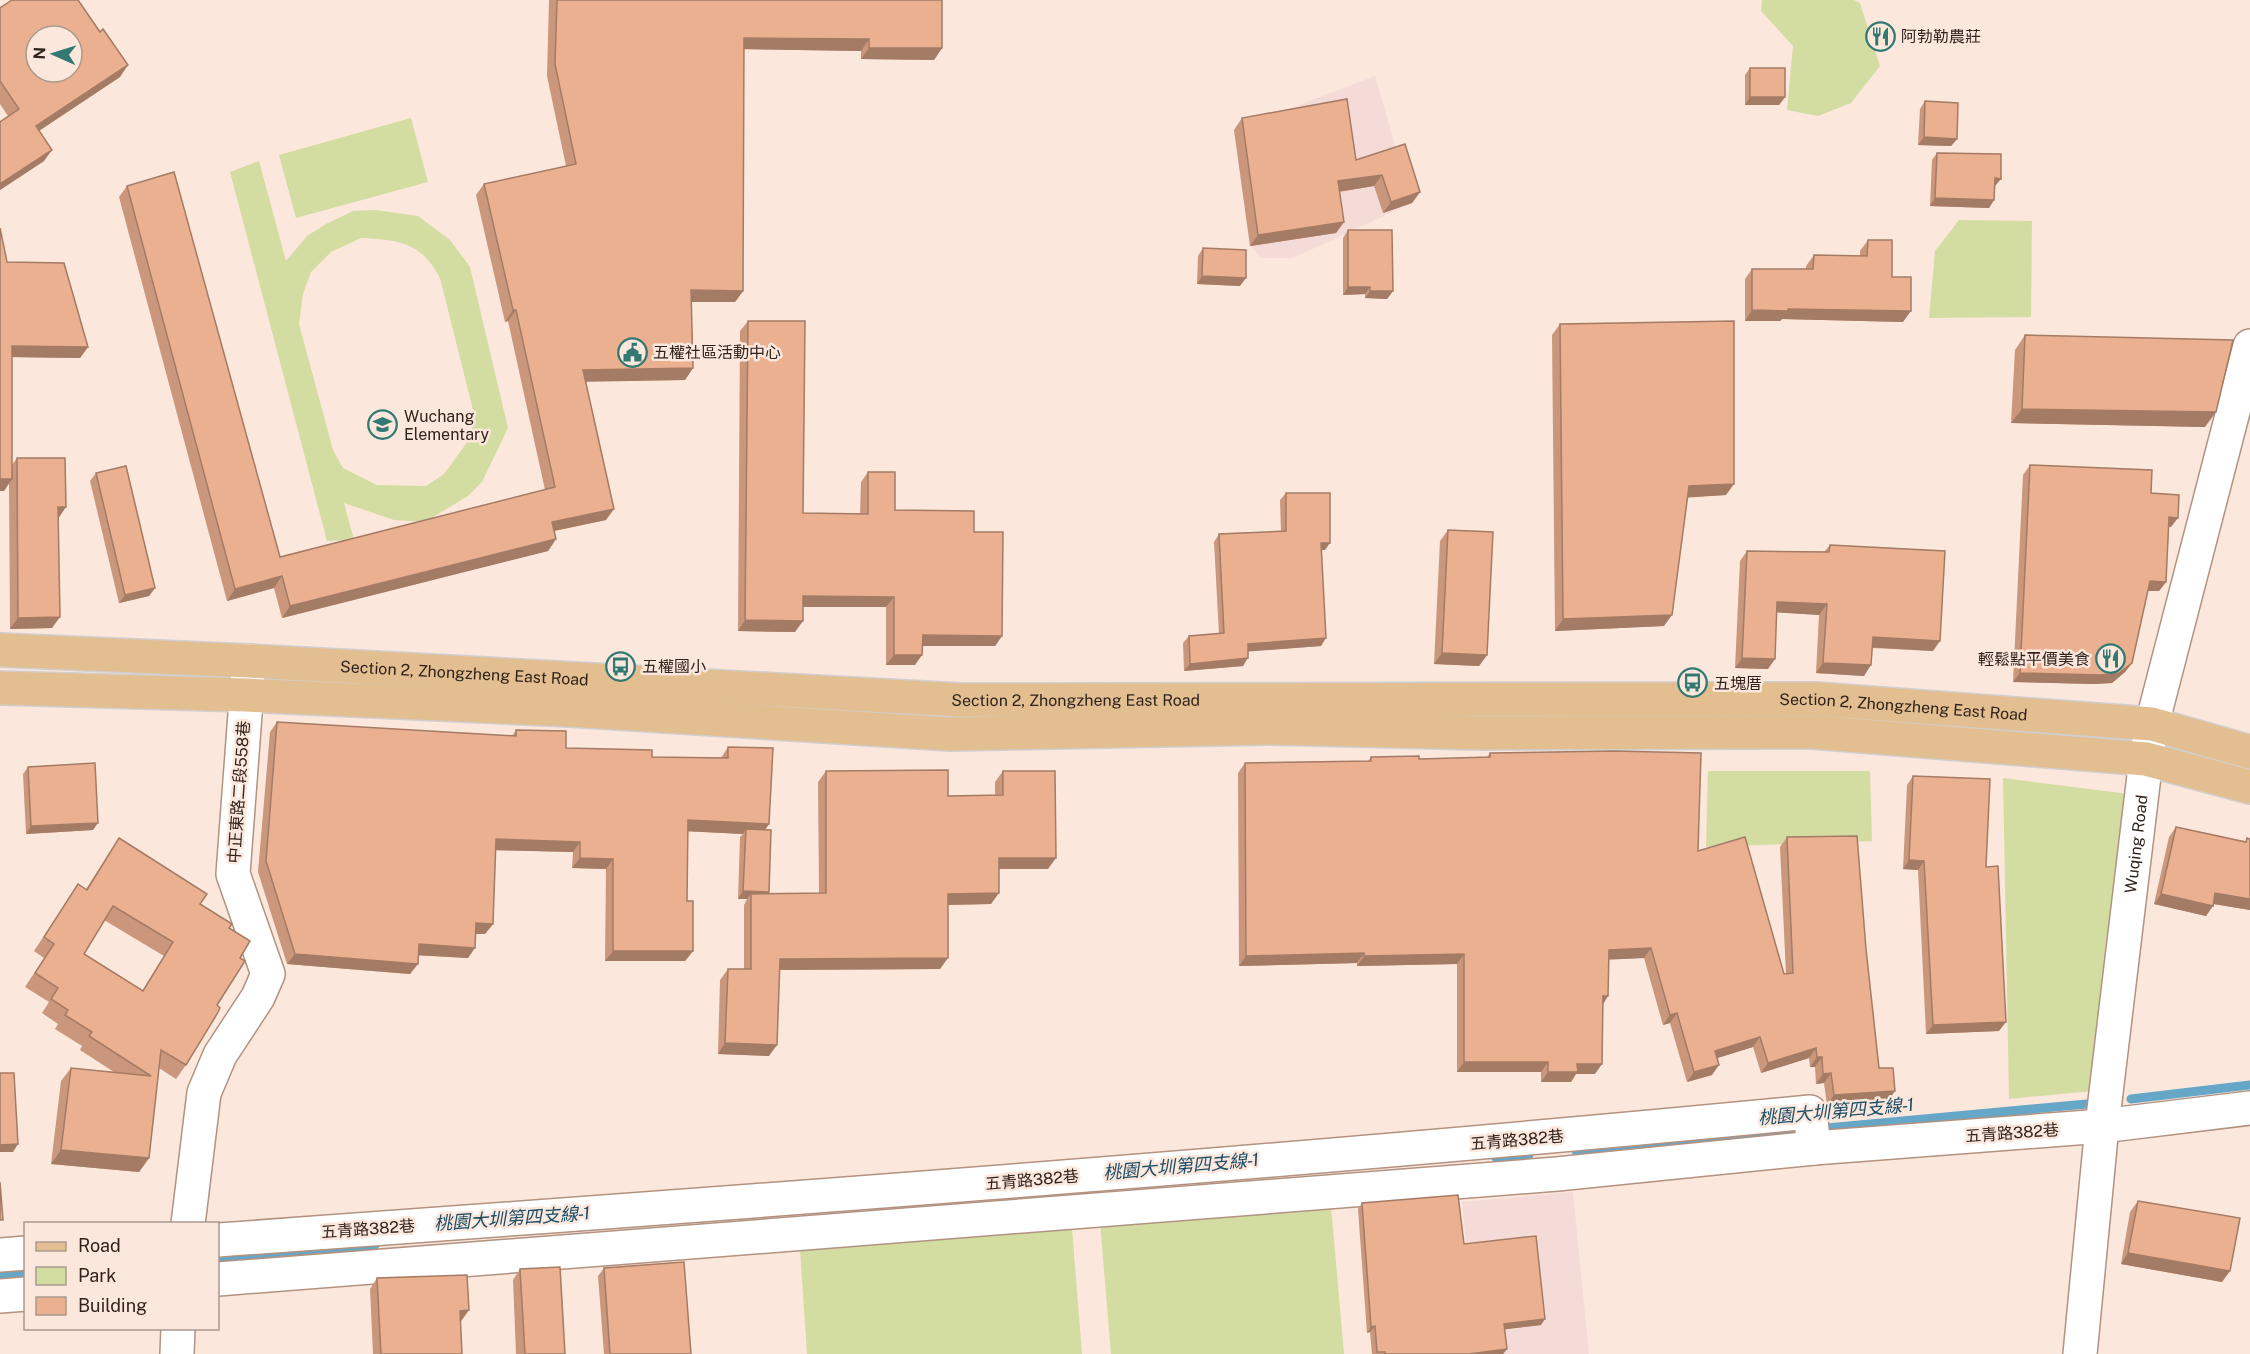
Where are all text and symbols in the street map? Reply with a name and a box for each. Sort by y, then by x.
restaurant icon: 阿勃勒農莊 [1864,20,1896,52]
north arrow [24,24,84,84]
place label: 阿勃勒農莊 [1901,27,1981,46]
text: N [30,46,49,60]
public building icon: 五權社區活動中心 [616,336,648,368]
place label: 五權社區活動中心 [653,343,781,362]
place label: Wuchang Elementary [404,407,490,444]
school or university icon: Wuchang Elementary [367,409,399,441]
restaurant icon: 輕鬆點平價美食 [2095,643,2127,675]
bus stop icon: 五權國小 [605,650,637,682]
place label: 輕鬆點平價美食 [1978,650,2090,669]
street label: Section 2, Zhongzheng East Road [340,657,589,689]
place label: 五權國小 [642,657,706,676]
bus stop icon: 五塊厝 [1677,667,1709,699]
place label: 五塊厝 [1714,674,1762,693]
street label: Section 2, Zhongzheng East Road [1779,689,2028,724]
street label: Section 2, Zhongzheng East Road [951,690,1200,710]
street label: 中正東路二段558巷 [225,720,253,864]
street label: Wuqing Road [2120,794,2151,895]
water label: 桃園大圳第四支線-1 [1757,1094,1915,1128]
street label: 五青路382巷 [1965,1120,2059,1146]
street label: 五青路382巷 [1469,1126,1565,1154]
water label: 桃園大圳第四支線-1 [1102,1149,1260,1183]
street label: 五青路382巷 [984,1166,1080,1194]
water label: 桃園大圳第四支線-1 [433,1202,591,1234]
street label: 五青路382巷 [321,1216,415,1242]
legend [24,1222,219,1330]
text: Road [78,1235,121,1256]
text: Park [78,1265,116,1286]
text: Building [78,1295,147,1316]

